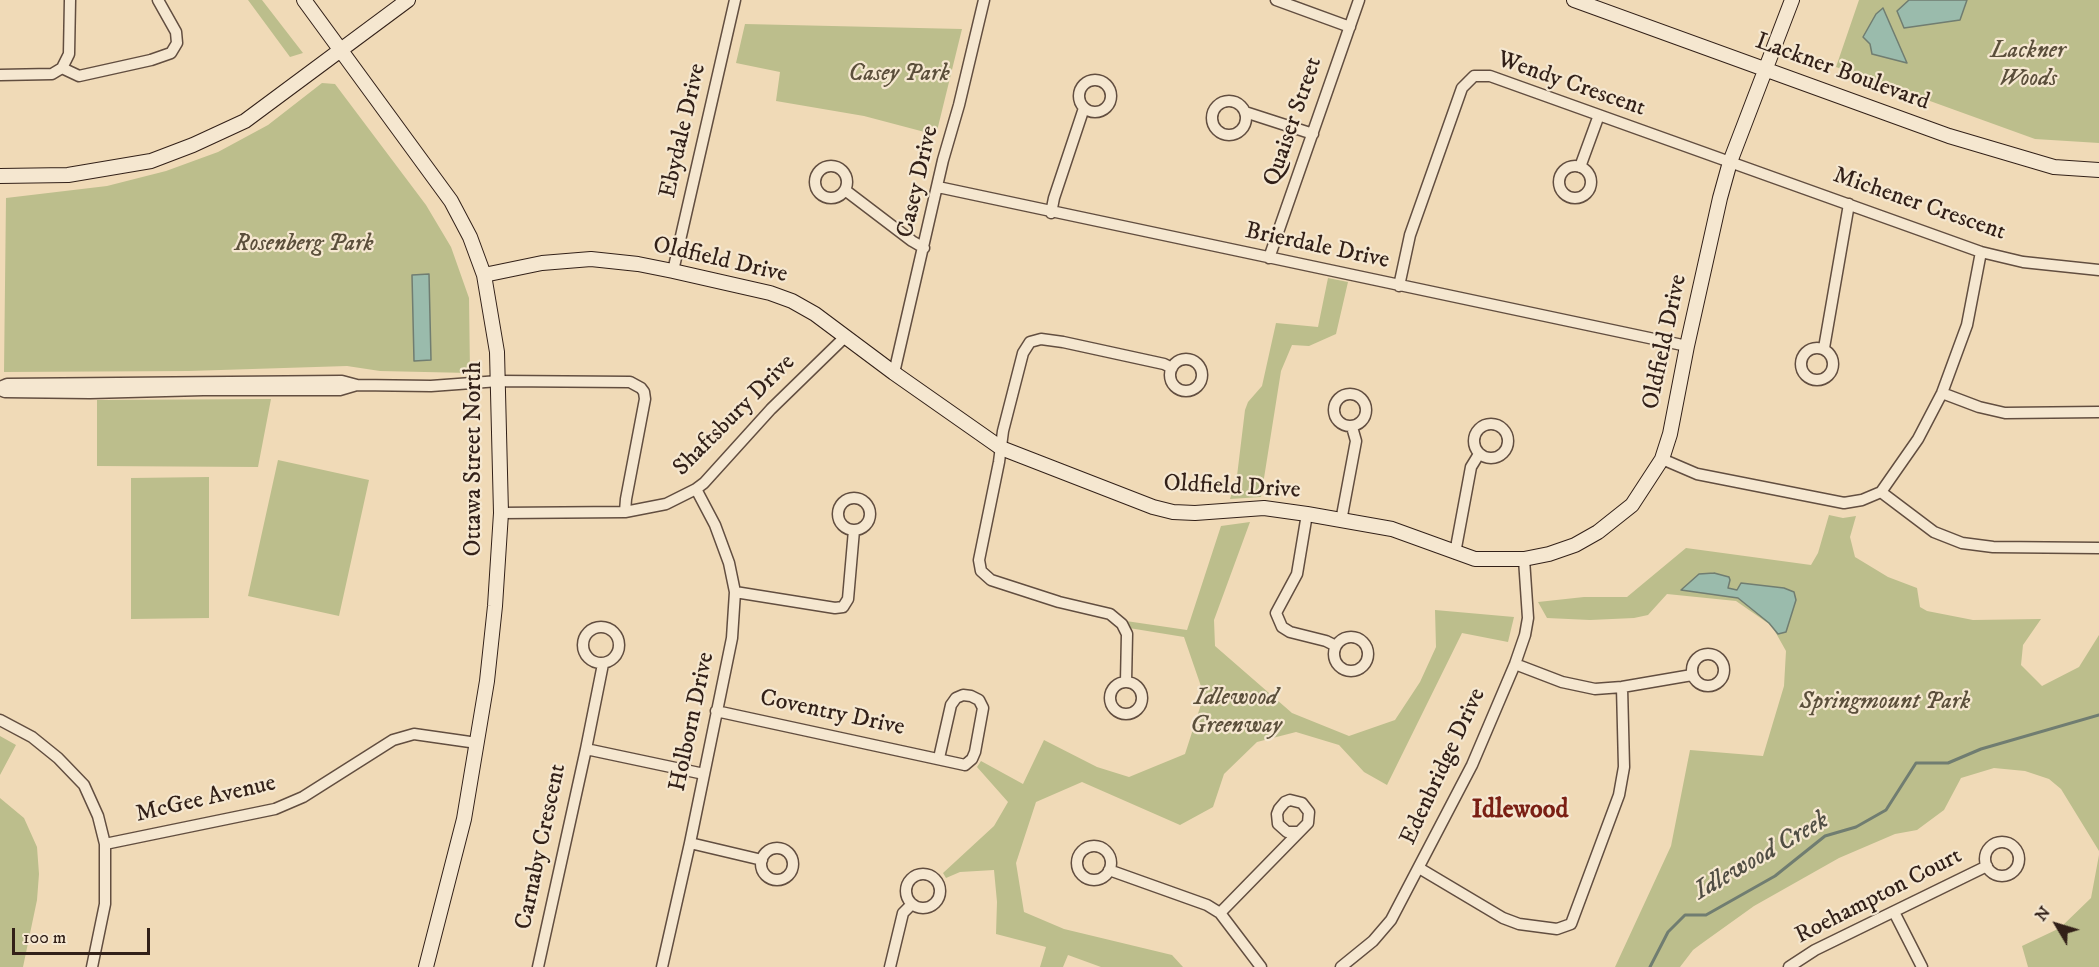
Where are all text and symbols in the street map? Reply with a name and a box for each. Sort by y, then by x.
street label: Lackner Boulevard [1751,28,1933,118]
park label: Lackner Woods [1990,38,2066,94]
street label: Wendy Crescent [1493,46,1649,124]
street label: Quaiser Street [1258,54,1330,190]
street label: Ebydale Drive [655,61,713,201]
park label: Casey Park [848,61,950,89]
street label: Casey Drive [892,123,946,241]
street label: Michener Crescent [1829,162,2009,248]
street label: Brierdale Drive [1242,218,1392,276]
park label: Rosenberg Park [234,231,374,259]
street label: Oldfield Drive [650,232,790,290]
street label: Oldfield Drive [1638,272,1694,412]
street label: Shaftsbury Drive [668,349,802,483]
street label: Ottawa Street North [461,361,489,557]
street label: Oldfield Drive [1163,470,1301,506]
street label: Holborn Drive [664,650,722,794]
street label: Edenbridge Drive [1395,684,1493,850]
street label: Coventry Drive [757,685,907,743]
park label: Idlewood Greenway [1190,685,1282,741]
park label: Springmount Park [1800,689,1970,717]
street label: Carnaby Crescent [510,762,574,932]
street label: McGee Avenue [133,770,279,830]
district label: Idlewood [1472,796,1568,828]
water label: Idlewood Creek [1689,806,1835,908]
street label: Roehampton Court [1791,843,1967,951]
north arrow [2027,895,2087,955]
text: N [2031,903,2055,925]
scale bar [15,916,153,954]
text: 100 m [23,927,66,949]

